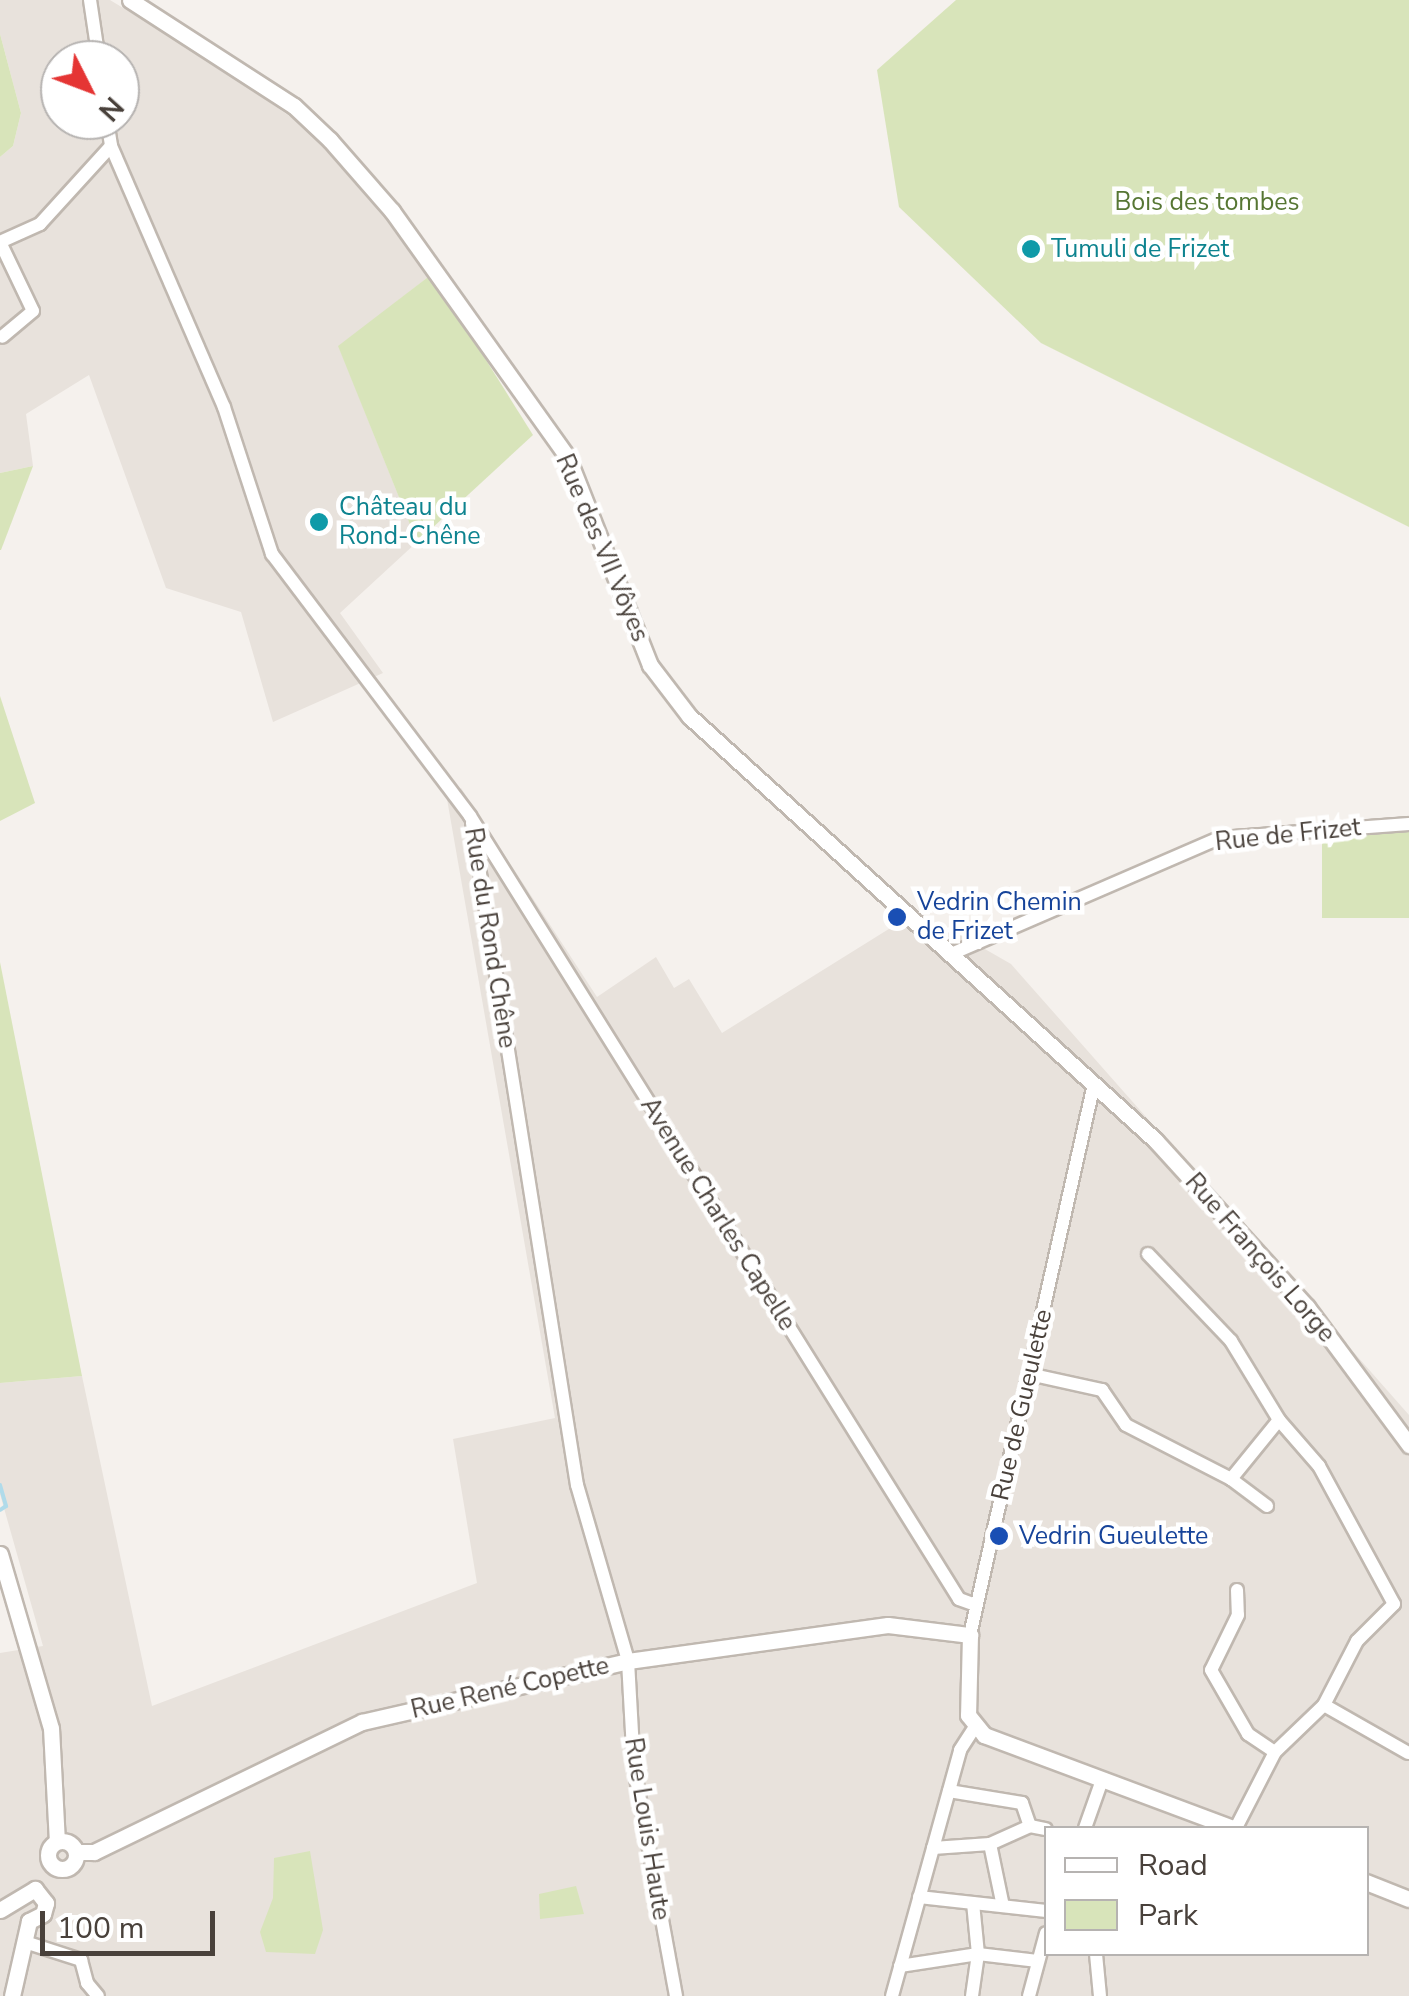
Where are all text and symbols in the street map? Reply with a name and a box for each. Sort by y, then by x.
north arrow [40,40,140,140]
text: N [90,88,132,129]
park label: Bois des tombes [1114,187,1300,217]
place label: Tumuli de Frizet [1051,234,1229,264]
marker: Tumuli de Frizet [1020,238,1042,260]
street label: Rue des VII Vôyes [549,450,655,646]
place label: Château du Rond-Chêne [339,493,481,552]
marker: Château du Rond-Chêne [308,511,330,533]
street label: Rue de Frizet [1214,812,1362,858]
street label: Rue du Rond Chêne [458,826,522,1050]
place label: Vedrin Chemin de Frizet [917,888,1082,947]
marker: Vedrin Chemin de Frizet [886,906,908,928]
street label: Avenue Charles Capelle [634,1092,802,1336]
street label: Rue François Lorge [1179,1167,1341,1349]
street label: Rue de Gueulette [985,1307,1059,1503]
place label: Vedrin Gueulette [1019,1521,1208,1551]
marker: Vedrin Gueulette [988,1525,1010,1547]
street label: Rue René Copette [408,1651,612,1725]
street label: Rue Louis Haute [618,1736,676,1922]
legend [1044,1826,1369,1956]
text: Road [1138,1845,1208,1886]
scale bar [45,1891,220,1953]
text: Park [1138,1895,1198,1936]
text: 100 m [57,1908,144,1949]

